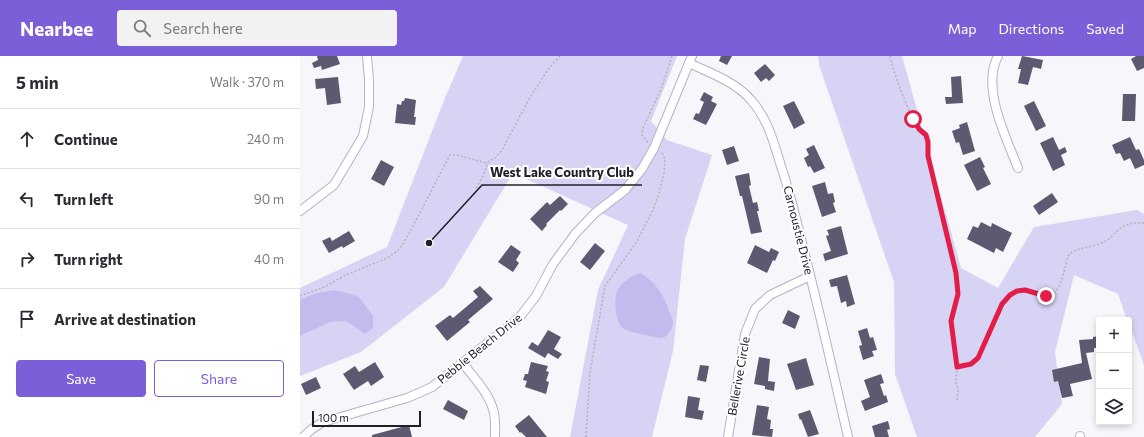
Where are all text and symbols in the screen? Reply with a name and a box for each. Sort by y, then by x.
search box [117,10,397,46]
text: Nearbee [20,17,93,40]
icon: search [131,17,153,39]
text: Search here [163,19,243,37]
text: Map [948,20,977,37]
text: Directions [999,20,1064,37]
text: Saved [1086,20,1124,37]
text: 5 min [16,72,59,93]
text: Walk · 370 m [210,74,284,90]
route start [904,110,922,128]
icon: ahead [16,128,38,150]
text: Continue [54,130,118,148]
text: 240 m [247,131,284,147]
callout: West Lake Country Club [482,160,642,185]
text: West Lake Country Club [490,164,634,180]
street label: Carnoustie Drive [781,184,817,276]
icon: left [16,188,38,210]
text: Turn left [54,190,113,208]
text: 90 m [254,191,284,207]
icon: right [16,248,38,270]
text: Turn right [54,250,123,268]
text: 40 m [254,251,284,267]
route end [1037,287,1055,305]
icon: arrive [16,308,38,330]
text: Arrive at destination [54,310,196,328]
street label: Pebble Beach Drive [434,310,524,386]
map controls [1096,317,1132,425]
button: + [1096,317,1132,353]
street label: Bellerive Circle [724,335,752,417]
button: − [1096,353,1132,389]
button: Save [16,360,146,397]
button: Share [154,360,284,397]
button: layers [1096,389,1132,425]
scale bar [312,409,421,428]
text: 100 m [318,411,349,424]

